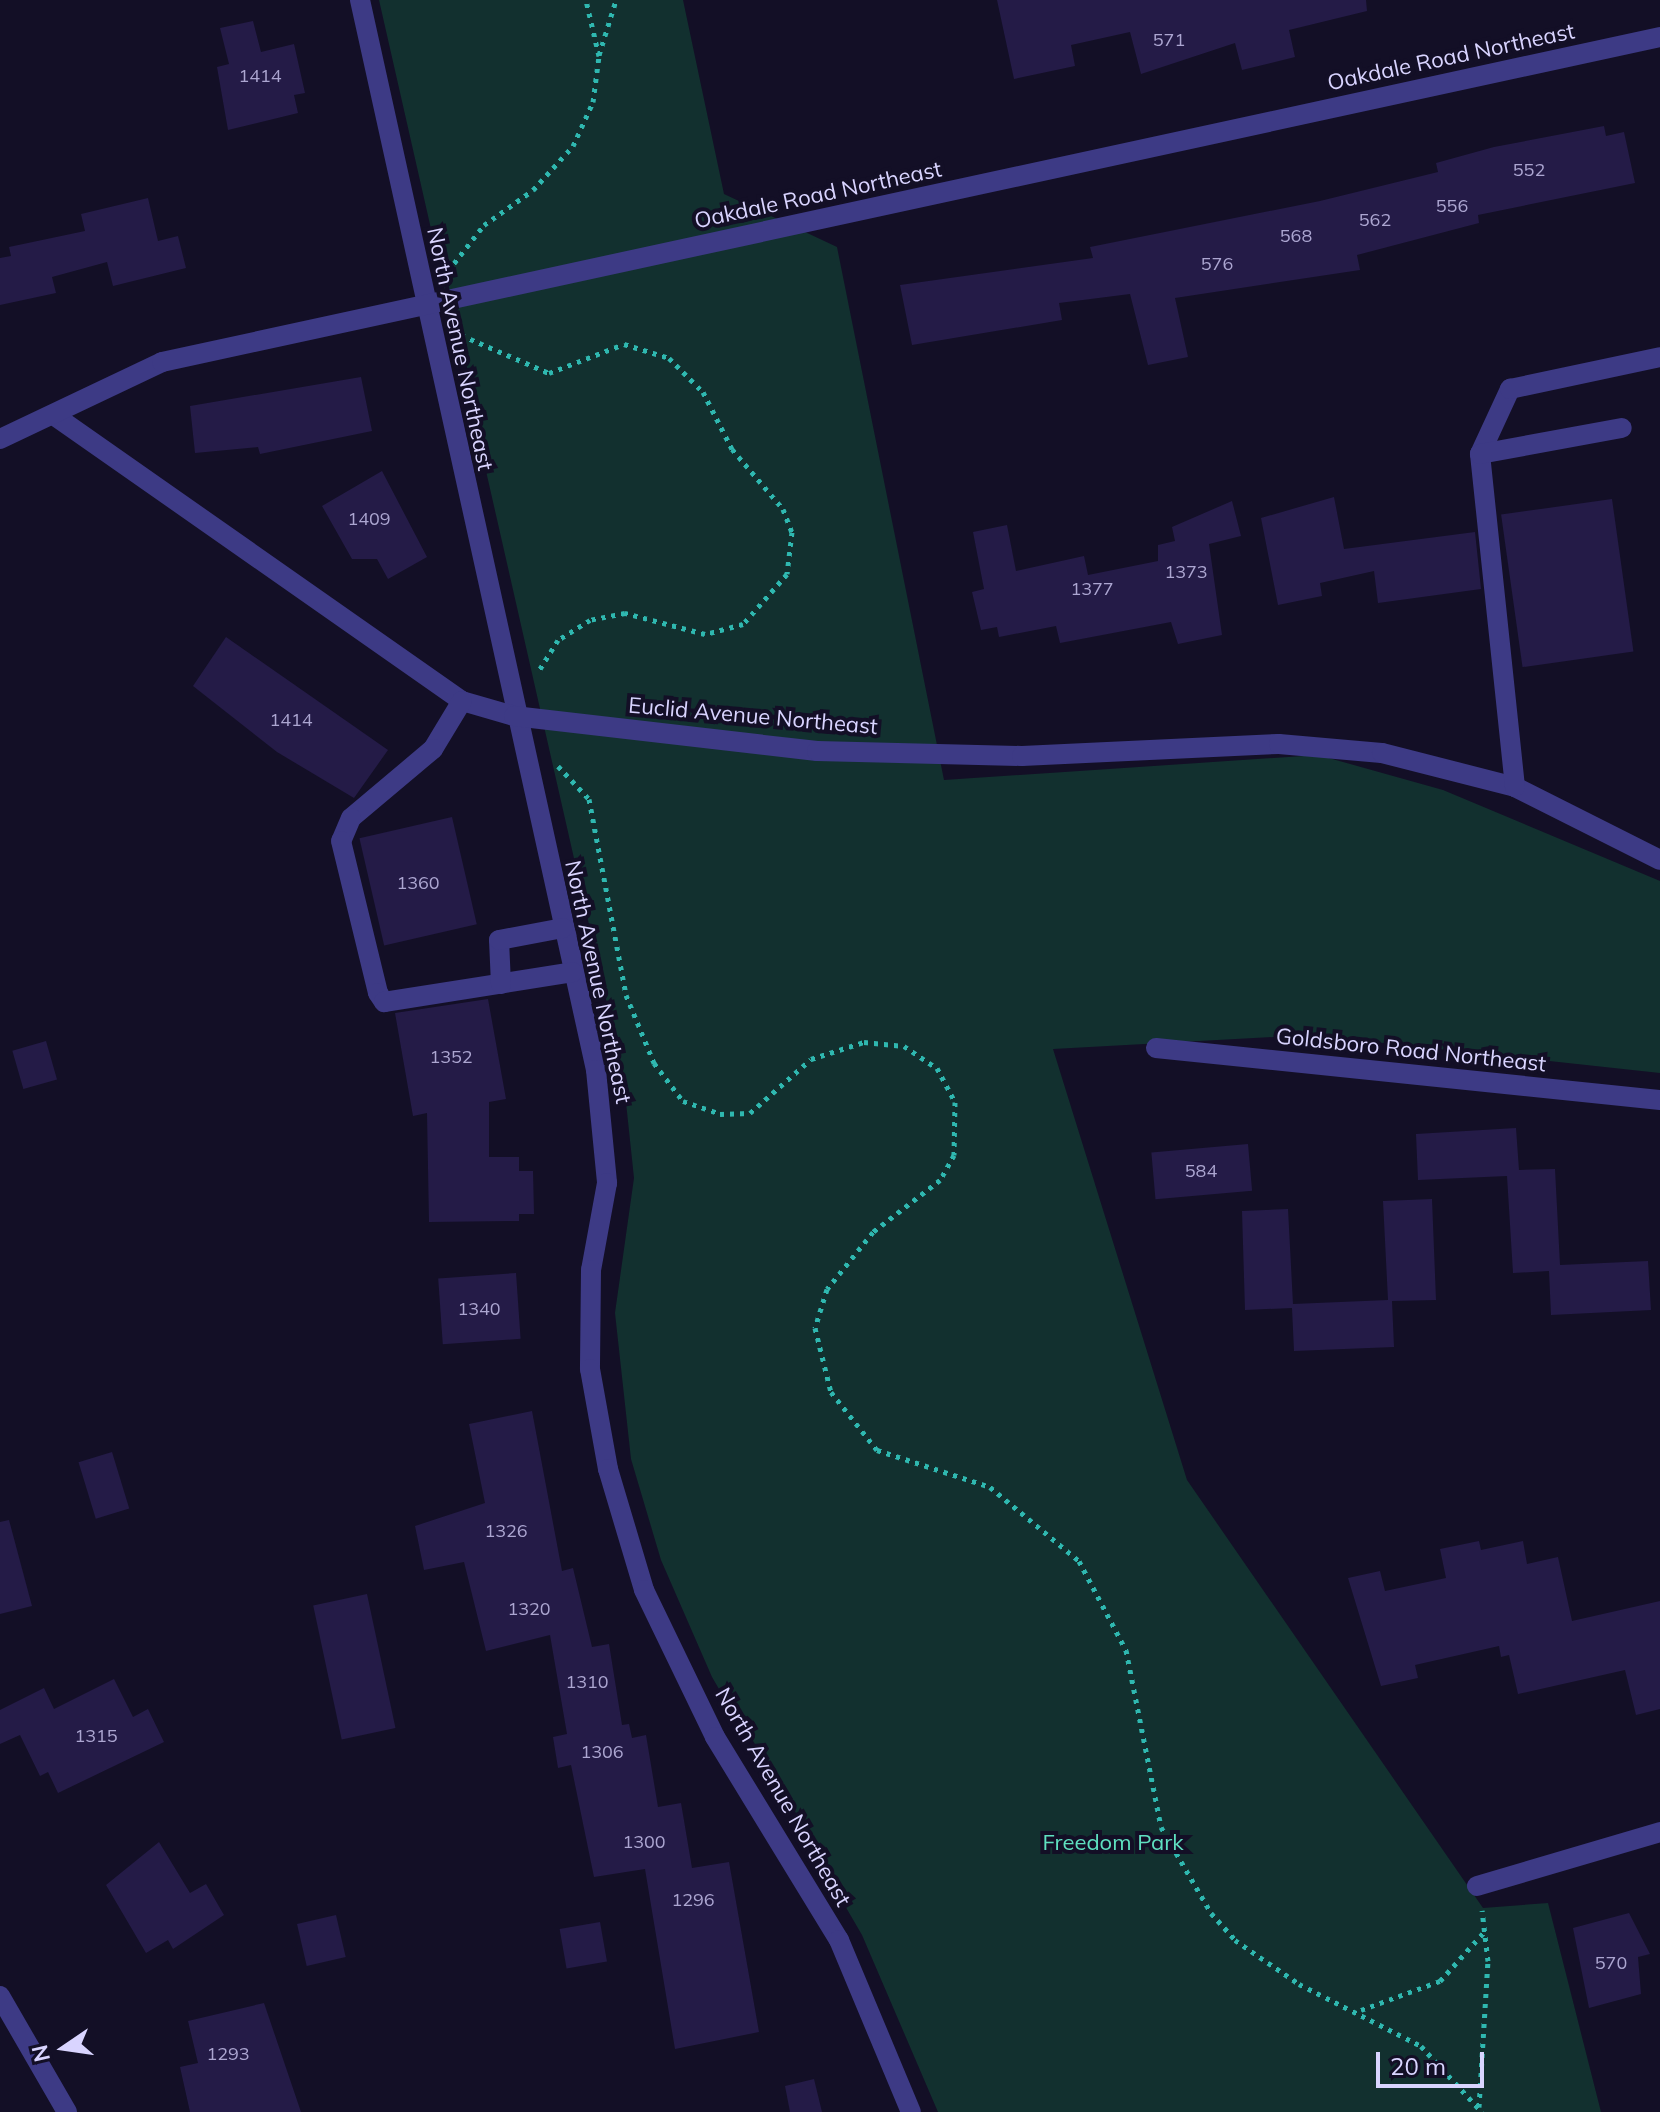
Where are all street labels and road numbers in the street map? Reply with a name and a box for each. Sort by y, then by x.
street label: Oakdale Road Northeast [1325,18,1577,96]
street label: Oakdale Road Northeast [692,156,944,234]
street label: North Avenue Northeast [421,225,499,473]
street label: Euclid Avenue Northeast [627,692,879,740]
street label: North Avenue Northeast [559,858,637,1106]
street label: Goldsboro Road Northeast [1275,1023,1547,1077]
street label: North Avenue Northeast [710,1683,856,1911]

